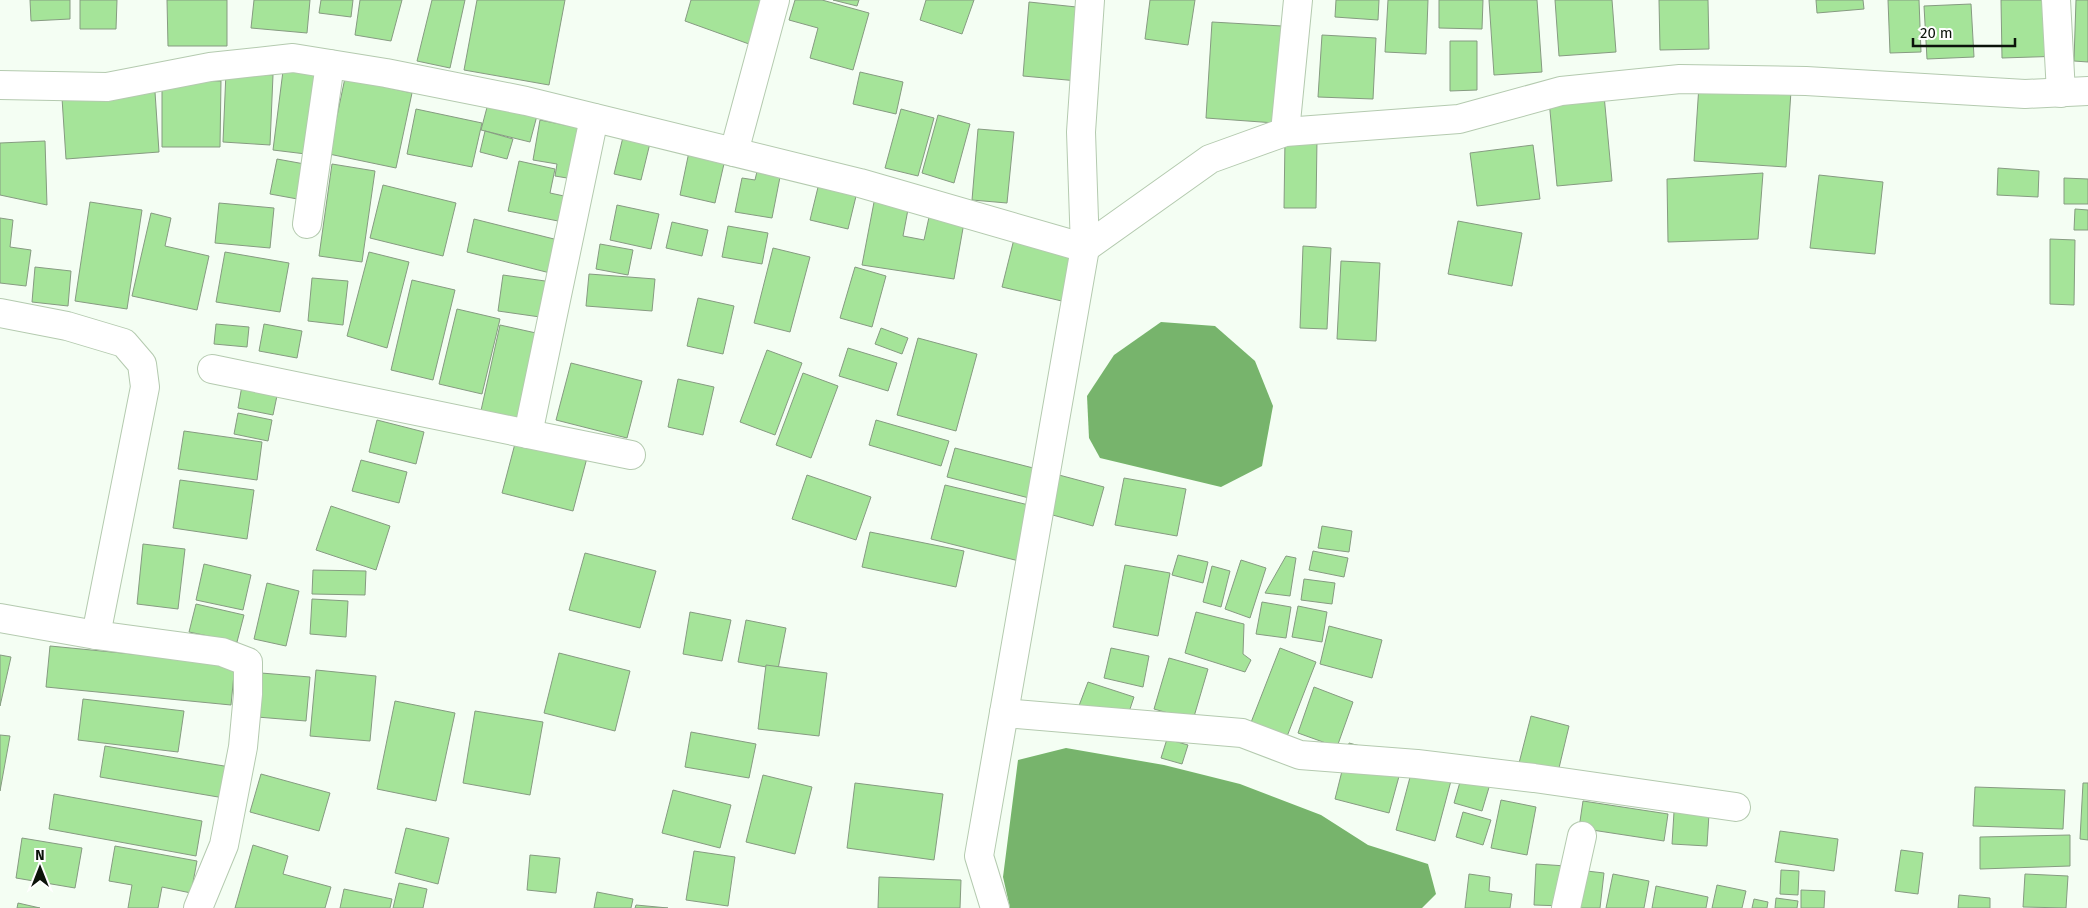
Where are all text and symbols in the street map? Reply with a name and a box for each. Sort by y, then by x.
scale bar [1913,15,2016,47]
text: 20 m [1920,24,1953,42]
north arrow [15,843,65,893]
text: N [35,847,45,864]

